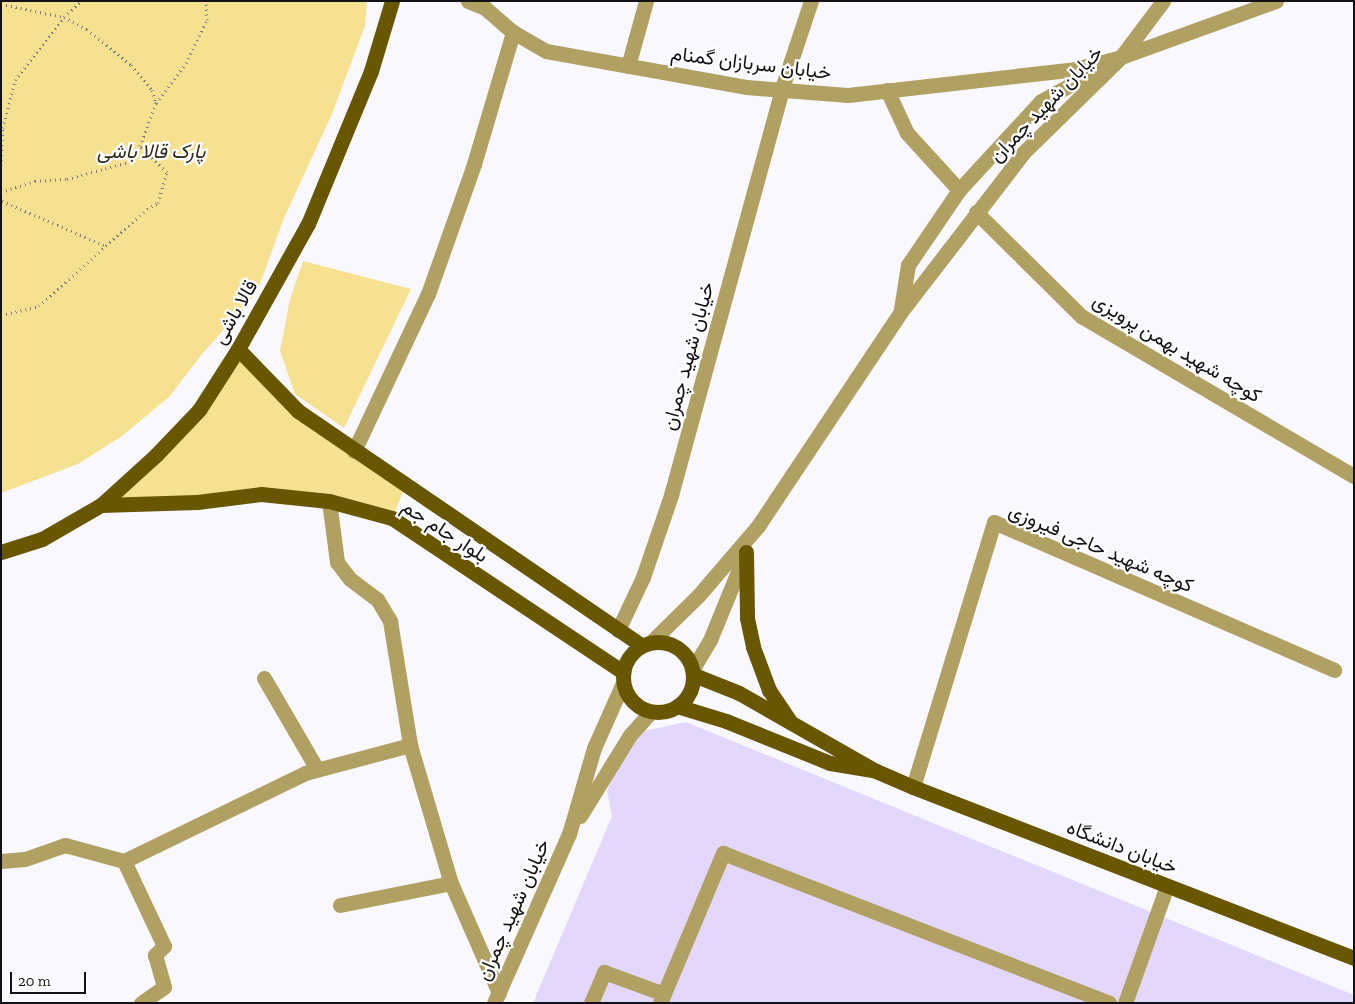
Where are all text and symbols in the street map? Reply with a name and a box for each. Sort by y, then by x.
street label: خیابان سربازان گمنام [669,41,833,85]
street label: خیابان شهید چمران [984,41,1108,167]
park label: پارک قالا باشی [97,139,205,163]
street label: قالا باشی [207,276,263,348]
street label: خیابان شهید چمران [657,279,719,433]
street label: کوچه شهید بهمن پرویزی [1088,288,1266,408]
street label: بلوار جام جم [397,494,493,568]
street label: کوچه شهید حاجی فیروزی [1005,498,1197,598]
street label: خیابان دانشگاه [1063,815,1181,879]
street label: خیابان شهید چمران [471,835,555,985]
scale bar [12,962,89,994]
text: 20 m [18,972,51,990]

